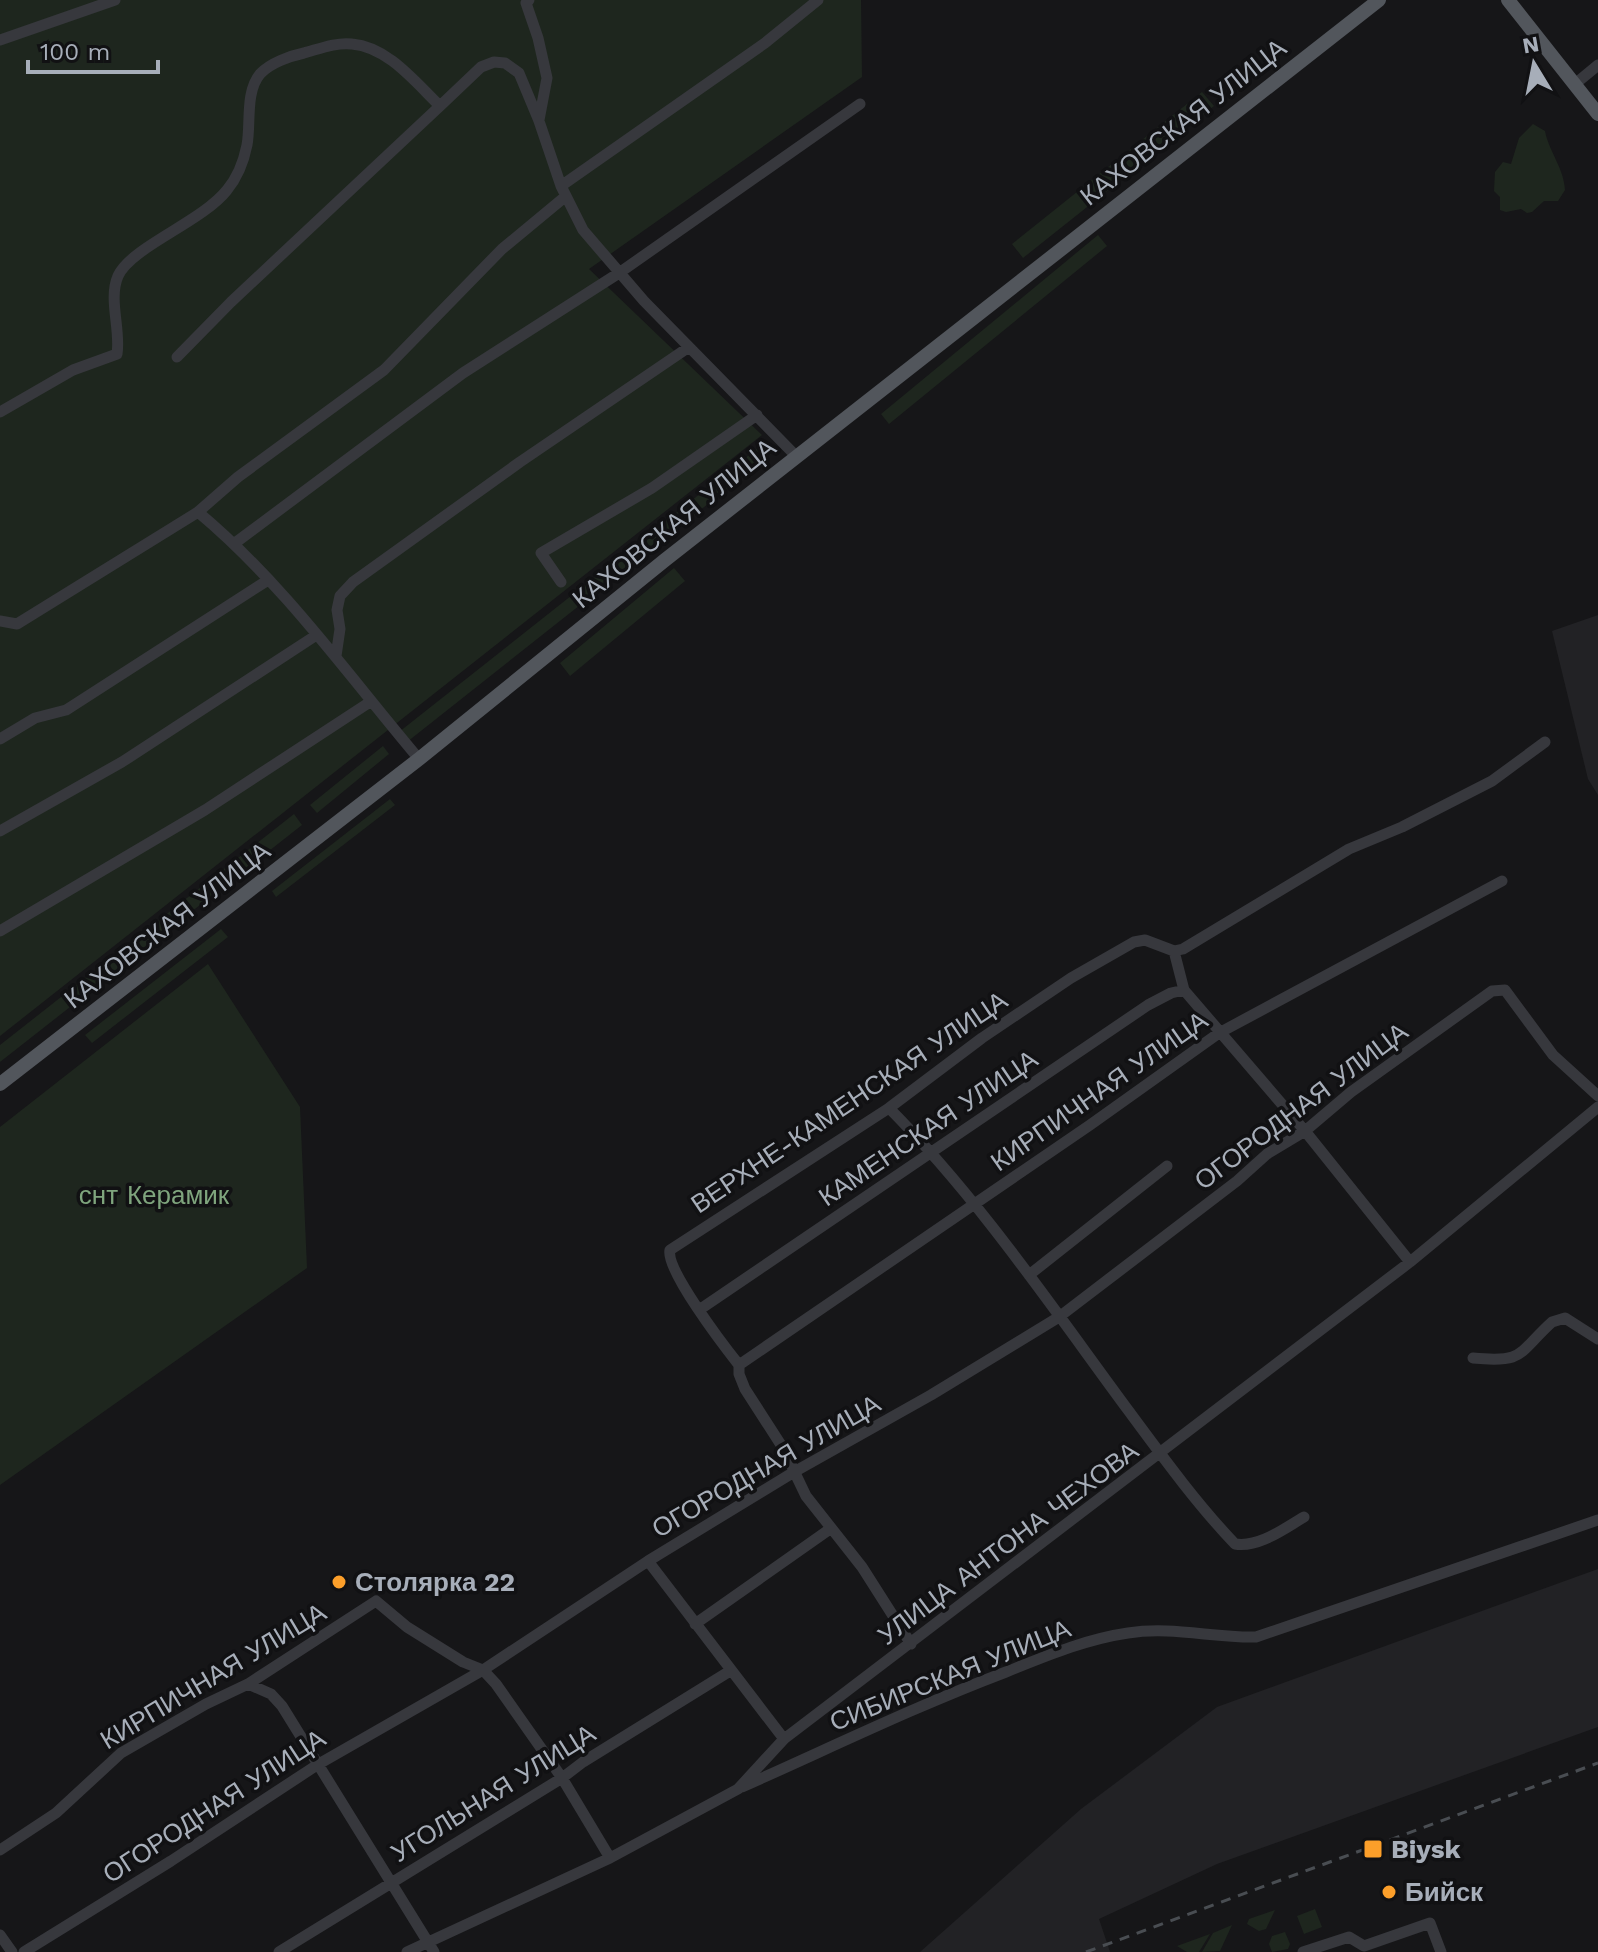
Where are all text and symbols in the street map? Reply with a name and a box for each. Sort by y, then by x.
scale bar [28,24,158,74]
north arrow [1494,24,1574,104]
text: N [1520,31,1541,59]
street label: КАХОВСКАЯ УЛИЦА [1074,32,1292,212]
text: 100 m [40,38,110,66]
street label: КАХОВСКАЯ УЛИЦА [566,431,782,614]
street label: КАХОВСКАЯ УЛИЦА [58,835,276,1015]
street label: ВЕРХНЕ-КАМЕНСКАЯ УЛИЦА [685,984,1013,1220]
street label: КИРПИЧНАЯ УЛИЦА [985,1004,1214,1177]
street label: ОГОРОДНАЯ УЛИЦА [1189,1016,1414,1196]
street label: КАМЕНСКАЯ УЛИЦА [813,1043,1043,1213]
park label: снт Керамик [79,1180,230,1210]
street label: ОГОРОДНАЯ УЛИЦА [646,1388,886,1544]
street label: УЛИЦА АНТОНА ЧЕХОВА [872,1435,1145,1651]
place label: Столярка 22 [355,1567,515,1597]
marker: Столярка 22 [330,1573,348,1591]
street label: КИРПИЧНАЯ УЛИЦА [95,1596,332,1755]
street label: СИБИРСКАЯ УЛИЦА [825,1613,1075,1737]
street label: УГОЛЬНАЯ УЛИЦА [385,1718,601,1868]
street label: ОГОРОДНАЯ УЛИЦА [97,1723,331,1889]
place label: Biysk [1391,1834,1462,1864]
marker: Biysk [1362,1838,1384,1860]
place label: Бийск [1405,1877,1484,1907]
marker: Бийск [1380,1883,1398,1901]

